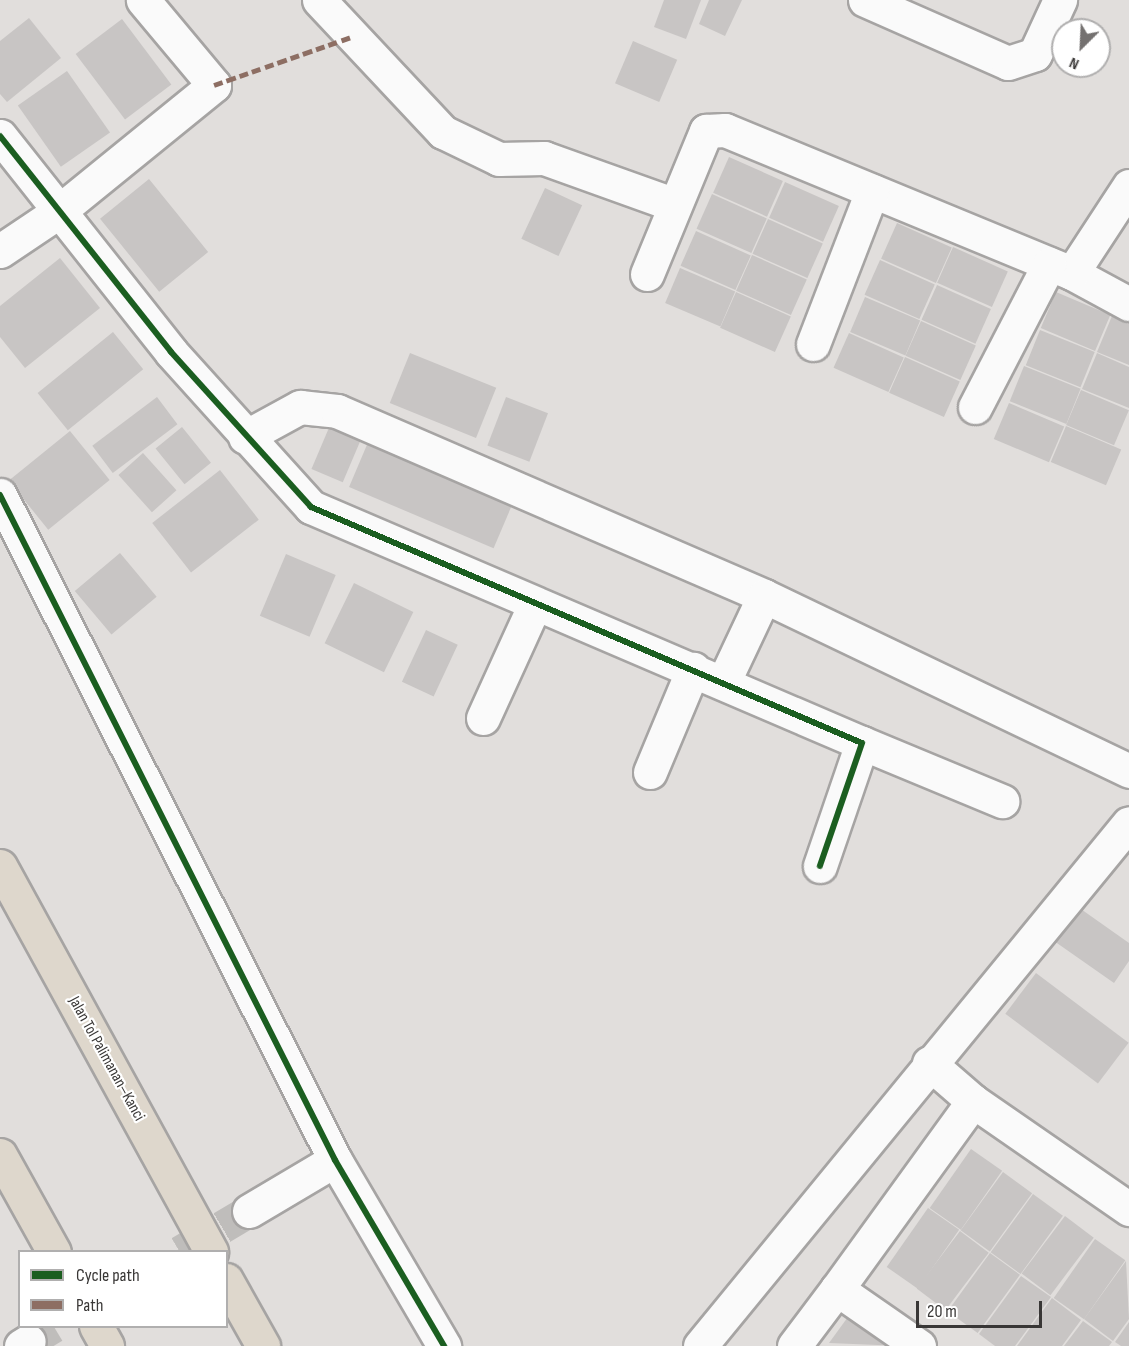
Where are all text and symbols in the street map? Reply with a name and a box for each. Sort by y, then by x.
north arrow [1051,18,1111,78]
text: N [1067,53,1082,73]
street label: Jalan Tol Palimanan–Kanci [64,993,148,1125]
legend [18,1250,228,1328]
text: Cycle path [76,1265,140,1286]
scale bar [919,1289,1045,1327]
text: Path [76,1295,104,1316]
text: 20 m [927,1301,957,1322]

